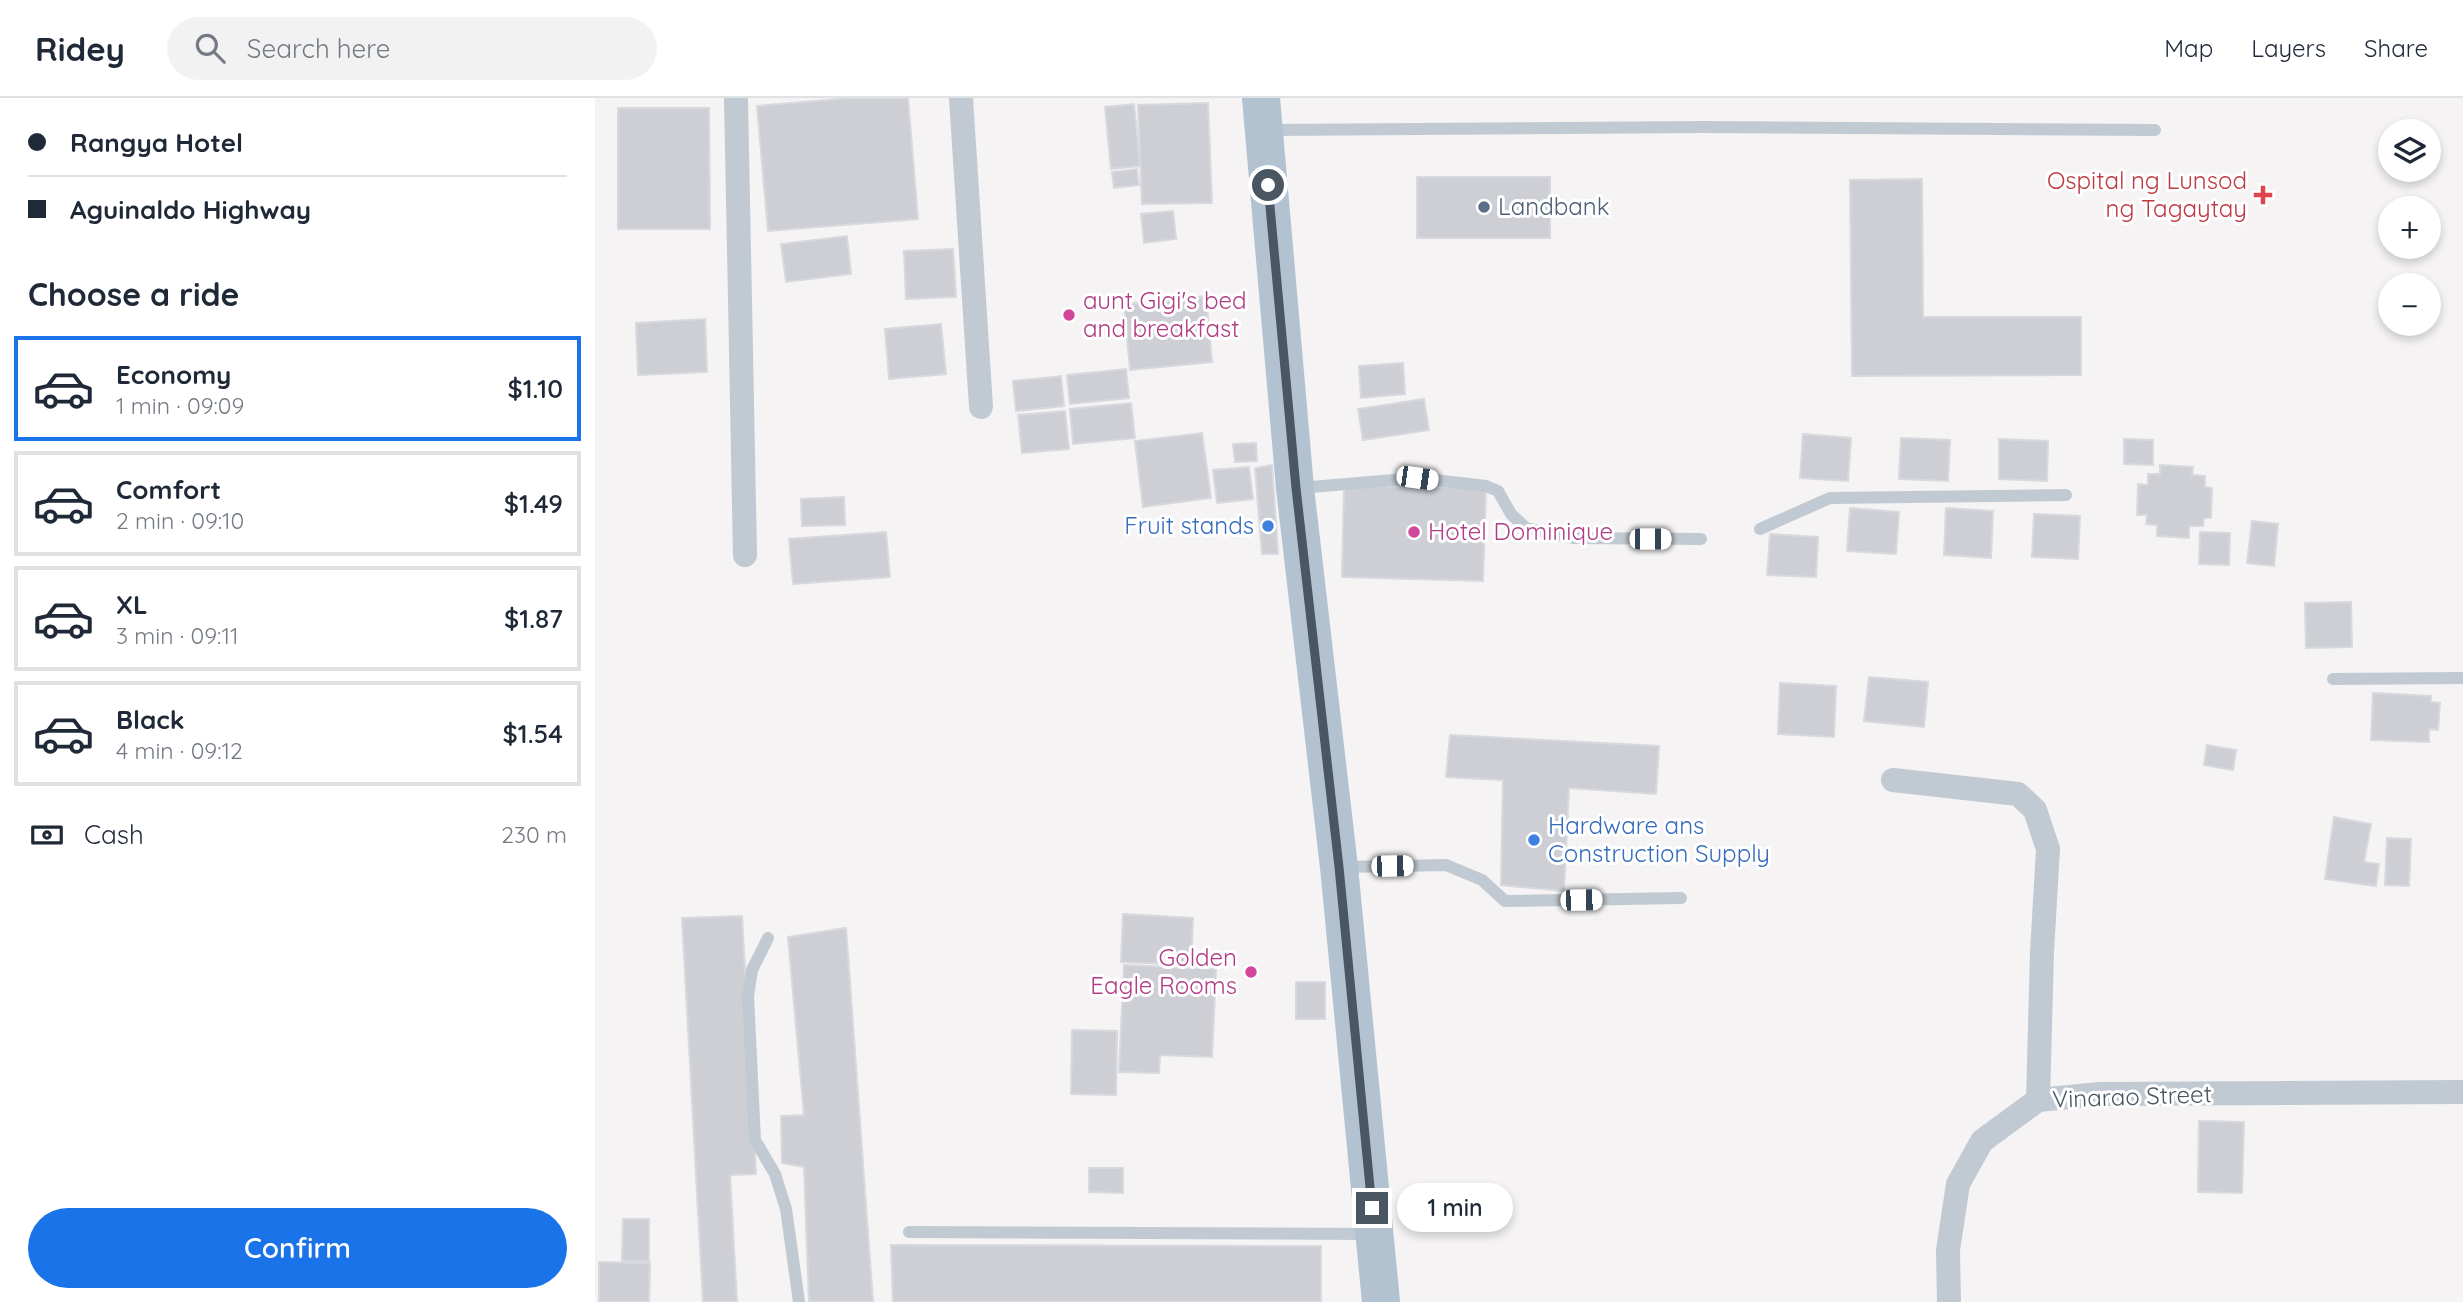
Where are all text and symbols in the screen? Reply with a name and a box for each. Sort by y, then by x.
search box [167,17,657,80]
text: Ridey [35,28,125,69]
icon: search [191,29,229,67]
text: Search here [247,32,390,65]
text: Map [2164,33,2213,63]
text: Layers [2251,33,2326,63]
text: Share [2364,33,2428,63]
map controls [2378,119,2441,336]
button: layers [2378,119,2441,182]
text: Rangya Hotel [70,126,243,159]
place label: Ospital ng Lunsod ng Tagaytay [2047,165,2247,223]
route start [1252,169,1284,201]
marker: Ospital ng Lunsod ng Tagaytay [2253,185,2273,205]
place label: Landbank [1498,191,1610,221]
text: Aguinaldo Highway [70,193,311,226]
button: + [2378,196,2441,259]
marker: Landbank [1476,199,1492,215]
button: − [2378,273,2441,336]
text: Choose a ride [28,274,240,314]
place label: aunt Gigi's bed and breakfast [1083,285,1247,343]
marker: aunt Gigi's bed and breakfast [1061,307,1077,323]
icon: car [32,357,95,420]
text: Economy [116,358,231,391]
text: $1.10 [507,372,563,405]
text: 1 min · 09:09 [116,391,244,420]
car [1395,465,1440,491]
icon: car [32,472,95,535]
text: Comfort [116,473,221,506]
text: $1.49 [504,487,563,520]
text: 2 min · 09:10 [116,506,244,535]
place label: Fruit stands [1124,510,1254,540]
place label: Hotel Dominique [1428,516,1613,546]
marker: Fruit stands [1260,518,1276,534]
marker: Hotel Dominique [1406,524,1422,540]
car [1630,529,1672,550]
icon: car [32,587,95,650]
text: XL [116,588,148,621]
text: $1.87 [504,602,563,635]
text: 3 min · 09:11 [116,621,238,650]
icon: car [32,702,95,765]
text: Black [116,703,185,736]
text: $1.54 [502,717,563,750]
text: 4 min · 09:12 [116,736,243,765]
place label: Hardware ans Construction Supply [1548,810,1770,868]
icon: cash [28,816,66,854]
text: Cash [84,818,144,851]
text: 230 m [501,820,567,849]
marker: Hardware ans Construction Supply [1526,832,1542,848]
car [1371,855,1414,877]
car [1560,889,1603,911]
place label: Golden Eagle Rooms [1090,942,1237,1000]
marker: Golden Eagle Rooms [1243,964,1259,980]
street label: Vinarao Street [2052,1078,2212,1114]
callout: 1 min [1397,1184,1512,1232]
route end [1356,1192,1388,1224]
text: 1 min [1427,1193,1483,1222]
button: Confirm [28,1208,567,1288]

